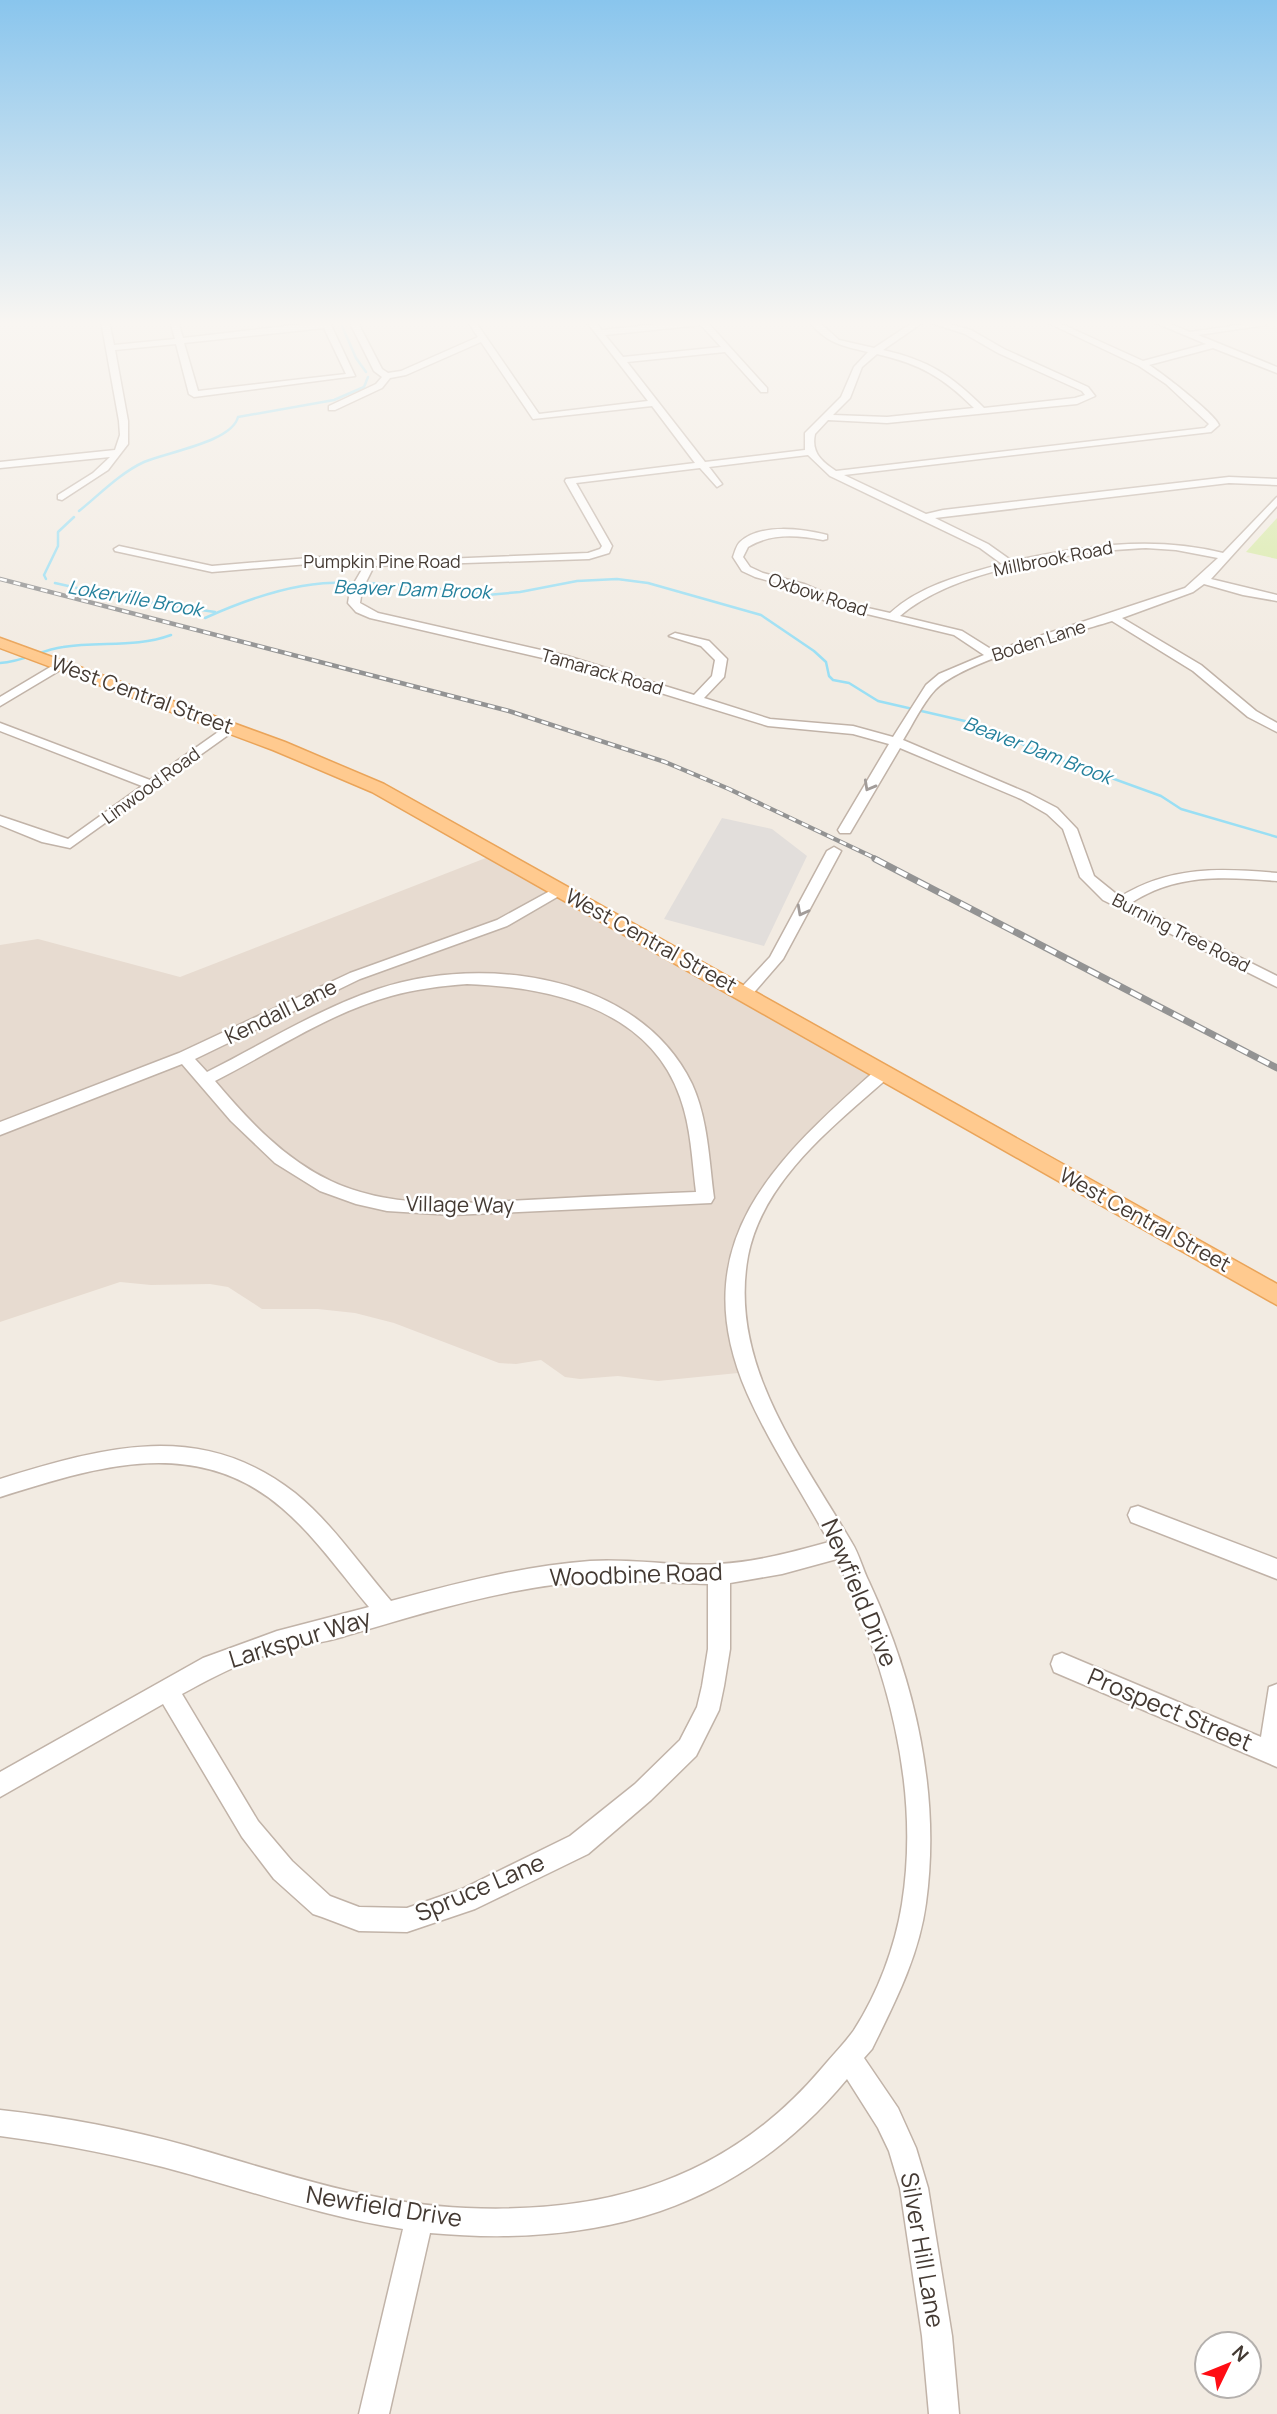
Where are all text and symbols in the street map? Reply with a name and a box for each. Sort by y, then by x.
street label: Millbrook Road [991,535,1115,581]
street label: Pumpkin Pine Road [303,549,461,573]
street label: Oxbow Road [766,567,871,621]
water label: Lokerville Brook [66,573,207,623]
water label: Beaver Dam Brook [333,573,494,605]
street label: Boden Lane [989,614,1089,666]
street label: Tamarack Road [538,642,666,700]
street label: West Central Street [47,648,237,740]
water label: Beaver Dam Brook [960,710,1118,791]
street label: Linwood Road [97,741,204,829]
one-way arrow [864,779,877,791]
street label: West Central Street [561,881,742,999]
street label: Burning Tree Road [1109,887,1254,977]
one-way arrow [796,904,810,916]
street label: Kendall Lane [220,972,341,1050]
street label: West Central Street [1055,1160,1236,1278]
street label: Village Way [406,1189,514,1219]
street label: Newfield Drive [814,1513,906,1671]
street label: Woodbine Road [549,1554,723,1593]
street label: Larkspur Way [224,1600,375,1675]
street label: Prospect Street [1083,1659,1258,1758]
street label: Spruce Lane [410,1845,549,1929]
street label: Silver Hill Lane [894,2170,953,2330]
street label: Newfield Drive [304,2177,465,2234]
north arrow [1193,2330,1263,2400]
text: N [1226,2340,1255,2367]

